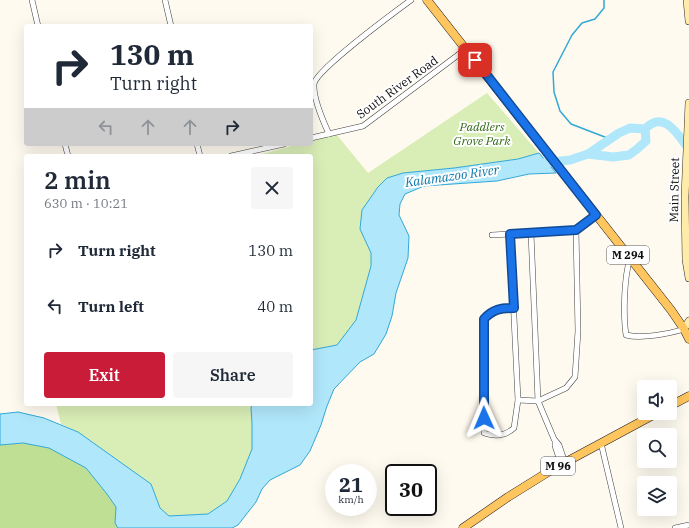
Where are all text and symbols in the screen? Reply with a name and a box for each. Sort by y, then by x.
text: 130 m [110,36,194,73]
icon: right [44,40,96,92]
pin [458,43,492,77]
icon: arrive [464,49,486,71]
street label: South River Road [353,52,441,122]
text: Turn right [110,72,197,95]
icon: left [95,116,117,138]
icon: ahead [137,116,159,138]
icon: ahead [179,116,201,138]
icon: right [221,116,243,138]
park label: Paddlers Grove Park [453,119,511,148]
street label: Main Street [666,157,682,223]
water label: Kalamazoo River [403,161,500,191]
text: 2 min [44,164,111,196]
button: close [251,167,293,209]
text: 630 m · 10:21 [44,195,128,212]
icon: right [44,239,66,261]
text: Turn right [78,241,156,260]
text: 130 m [248,241,293,260]
road number: M 294 [607,246,649,264]
icon: left [44,295,66,317]
text: Turn left [78,297,144,316]
text: 40 m [257,297,293,316]
button: Exit [44,352,165,398]
button: Share [173,352,293,398]
map controls [637,380,677,516]
button: sound [637,380,677,420]
position arrow [463,397,505,439]
button: search [637,428,677,468]
road number: M 96 [541,457,575,475]
speed limit sign: 30 [385,464,437,516]
text: 21 [339,471,363,498]
button: layers [637,476,677,516]
text: km/h [338,493,364,506]

